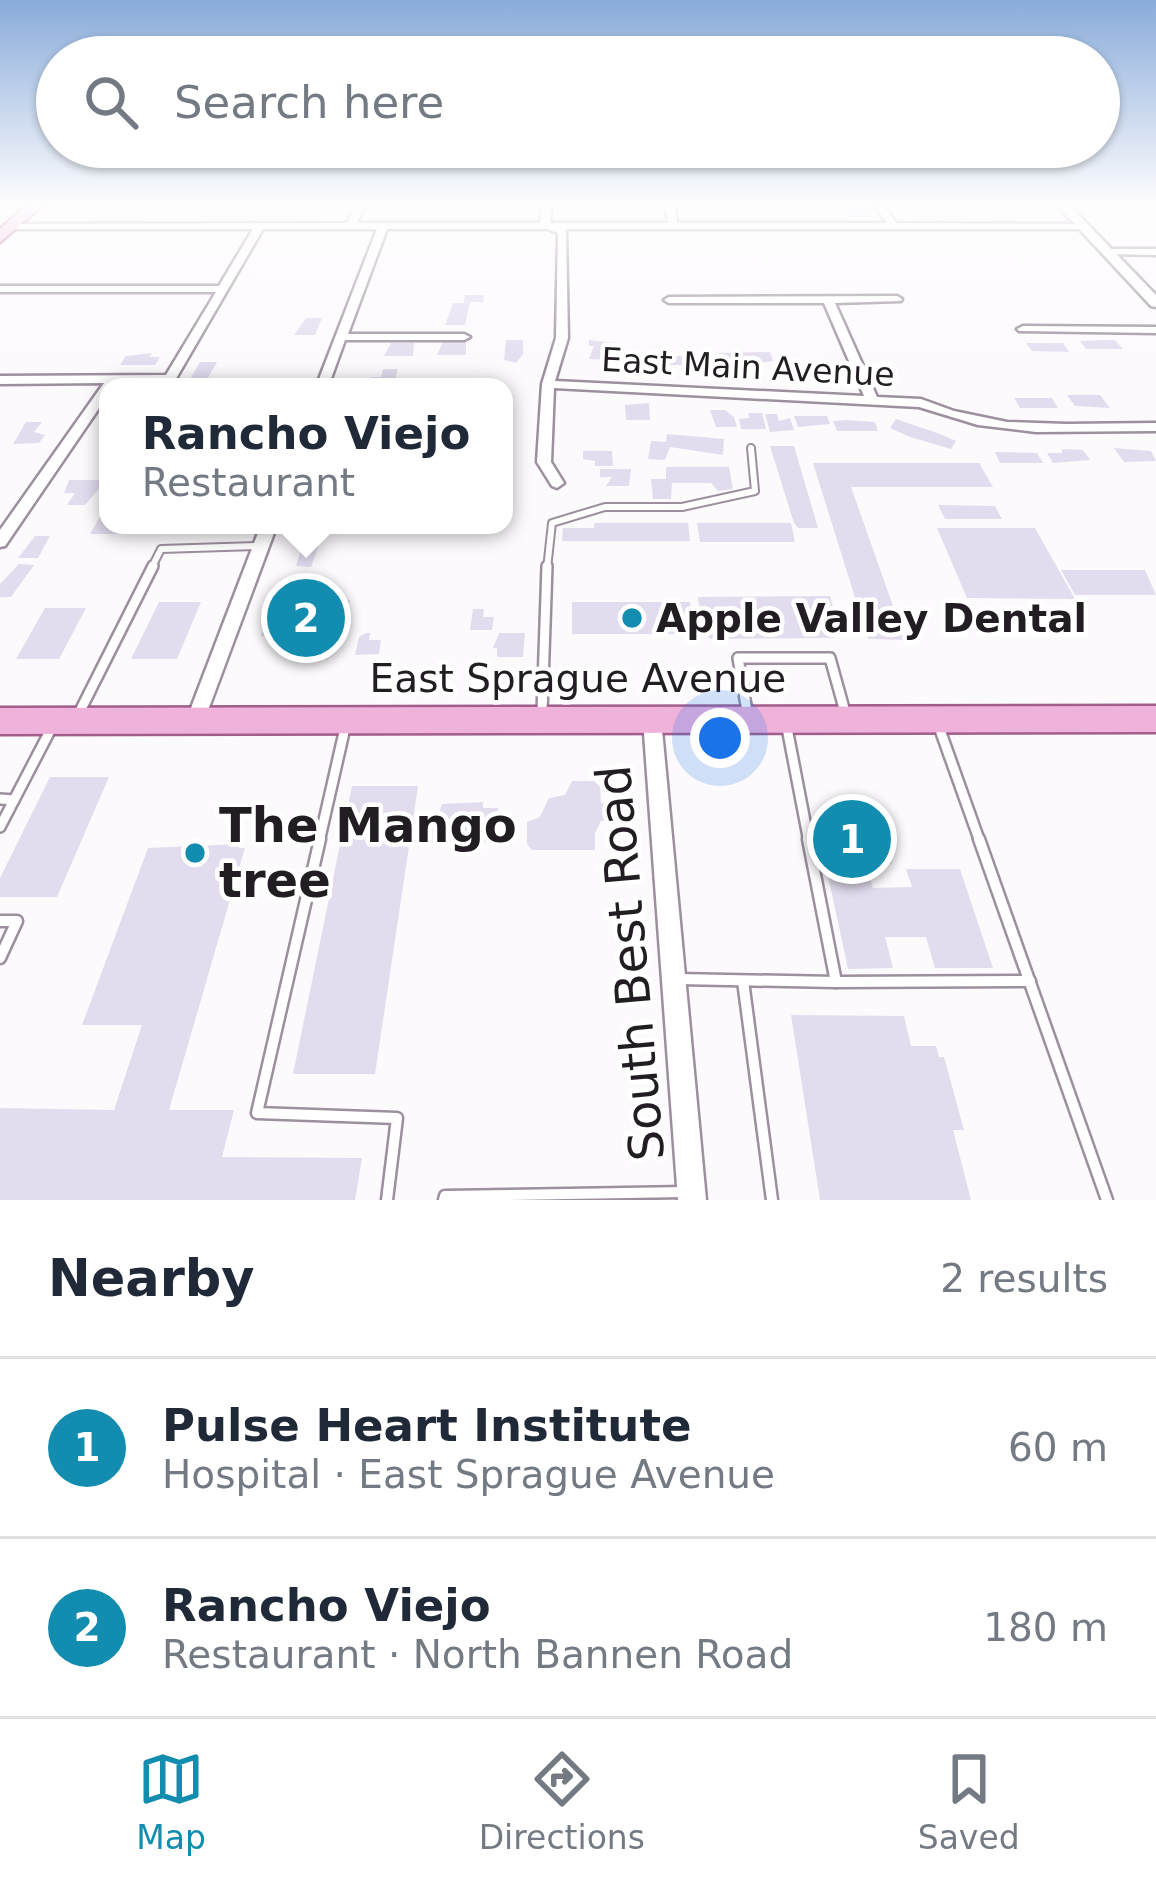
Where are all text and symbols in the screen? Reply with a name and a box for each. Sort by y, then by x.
search box [36,36,1120,168]
icon: search [78,69,144,135]
text: Search here [174,76,444,129]
street label: East Main Avenue [600,340,896,394]
popup [99,378,513,534]
text: Rancho Viejo [142,407,470,460]
text: Restaurant [142,460,355,505]
pin: 2 [267,573,345,663]
place label: Apple Valley Dental [656,596,1087,641]
marker: Apple Valley Dental [619,605,645,631]
street label: East Sprague Avenue [370,656,786,701]
your location [690,708,750,768]
street label: South Best Road [585,763,675,1163]
pin: 1 [813,794,891,884]
place label: The Mango tree [219,797,517,908]
marker: The Mango tree [182,840,208,866]
text: Nearby [48,1249,255,1308]
text: 2 results [940,1256,1108,1301]
text: Pulse Heart Institute [162,1399,691,1452]
text: 1 [73,1425,101,1470]
text: 60 m [1008,1425,1108,1470]
text: Hospital · East Sprague Avenue [162,1452,775,1497]
text: Rancho Viejo [162,1579,491,1632]
text: 2 [73,1605,101,1650]
text: 180 m [983,1605,1108,1650]
text: Restaurant · North Bannen Road [162,1632,793,1677]
tab: Map [136,1746,206,1857]
tab: Directions [479,1746,645,1857]
tab: Saved [918,1746,1020,1857]

